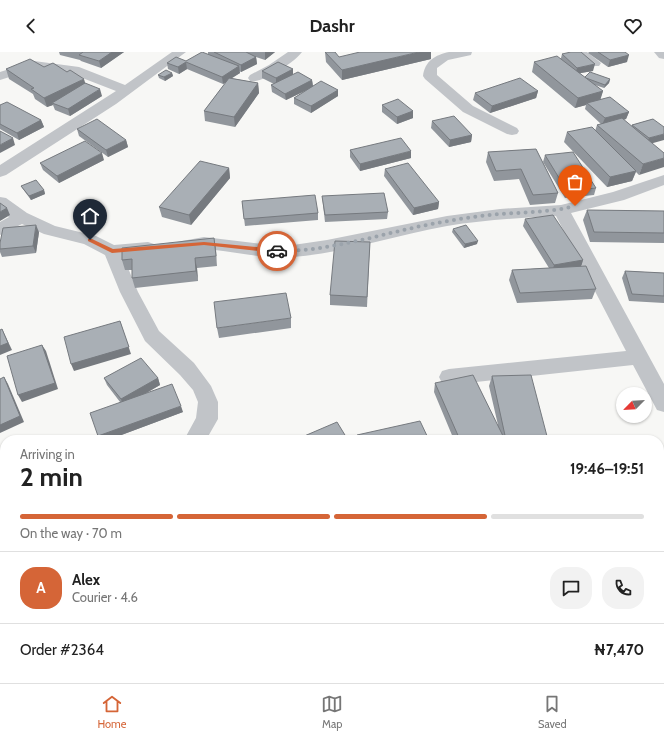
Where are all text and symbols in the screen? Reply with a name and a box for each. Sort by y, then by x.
icon: back [20,15,42,37]
text: Dashr [309,15,355,37]
icon: heart [622,15,644,37]
pin [558,165,592,206]
icon: bag [564,171,586,193]
pin [73,199,107,240]
icon: home [79,205,101,227]
courier [257,231,297,271]
icon: car [266,240,288,262]
north arrow [616,387,652,423]
map controls [616,387,652,423]
text: Arriving in [20,446,75,462]
text: 19:46–19:51 [570,460,644,478]
text: 2 min [20,461,83,493]
text: On the way · 70 m [20,525,122,541]
button: chat [550,567,592,609]
button: phone [602,567,644,609]
text: Alex [72,571,100,589]
text: A [36,579,46,597]
text: Courier · 4.6 [72,589,138,605]
text: Order #2364 [20,641,104,659]
text: ₦7,470 [594,641,644,659]
tab: Home [97,693,126,731]
tab: Map [321,693,343,731]
tab: Saved [538,693,567,731]

